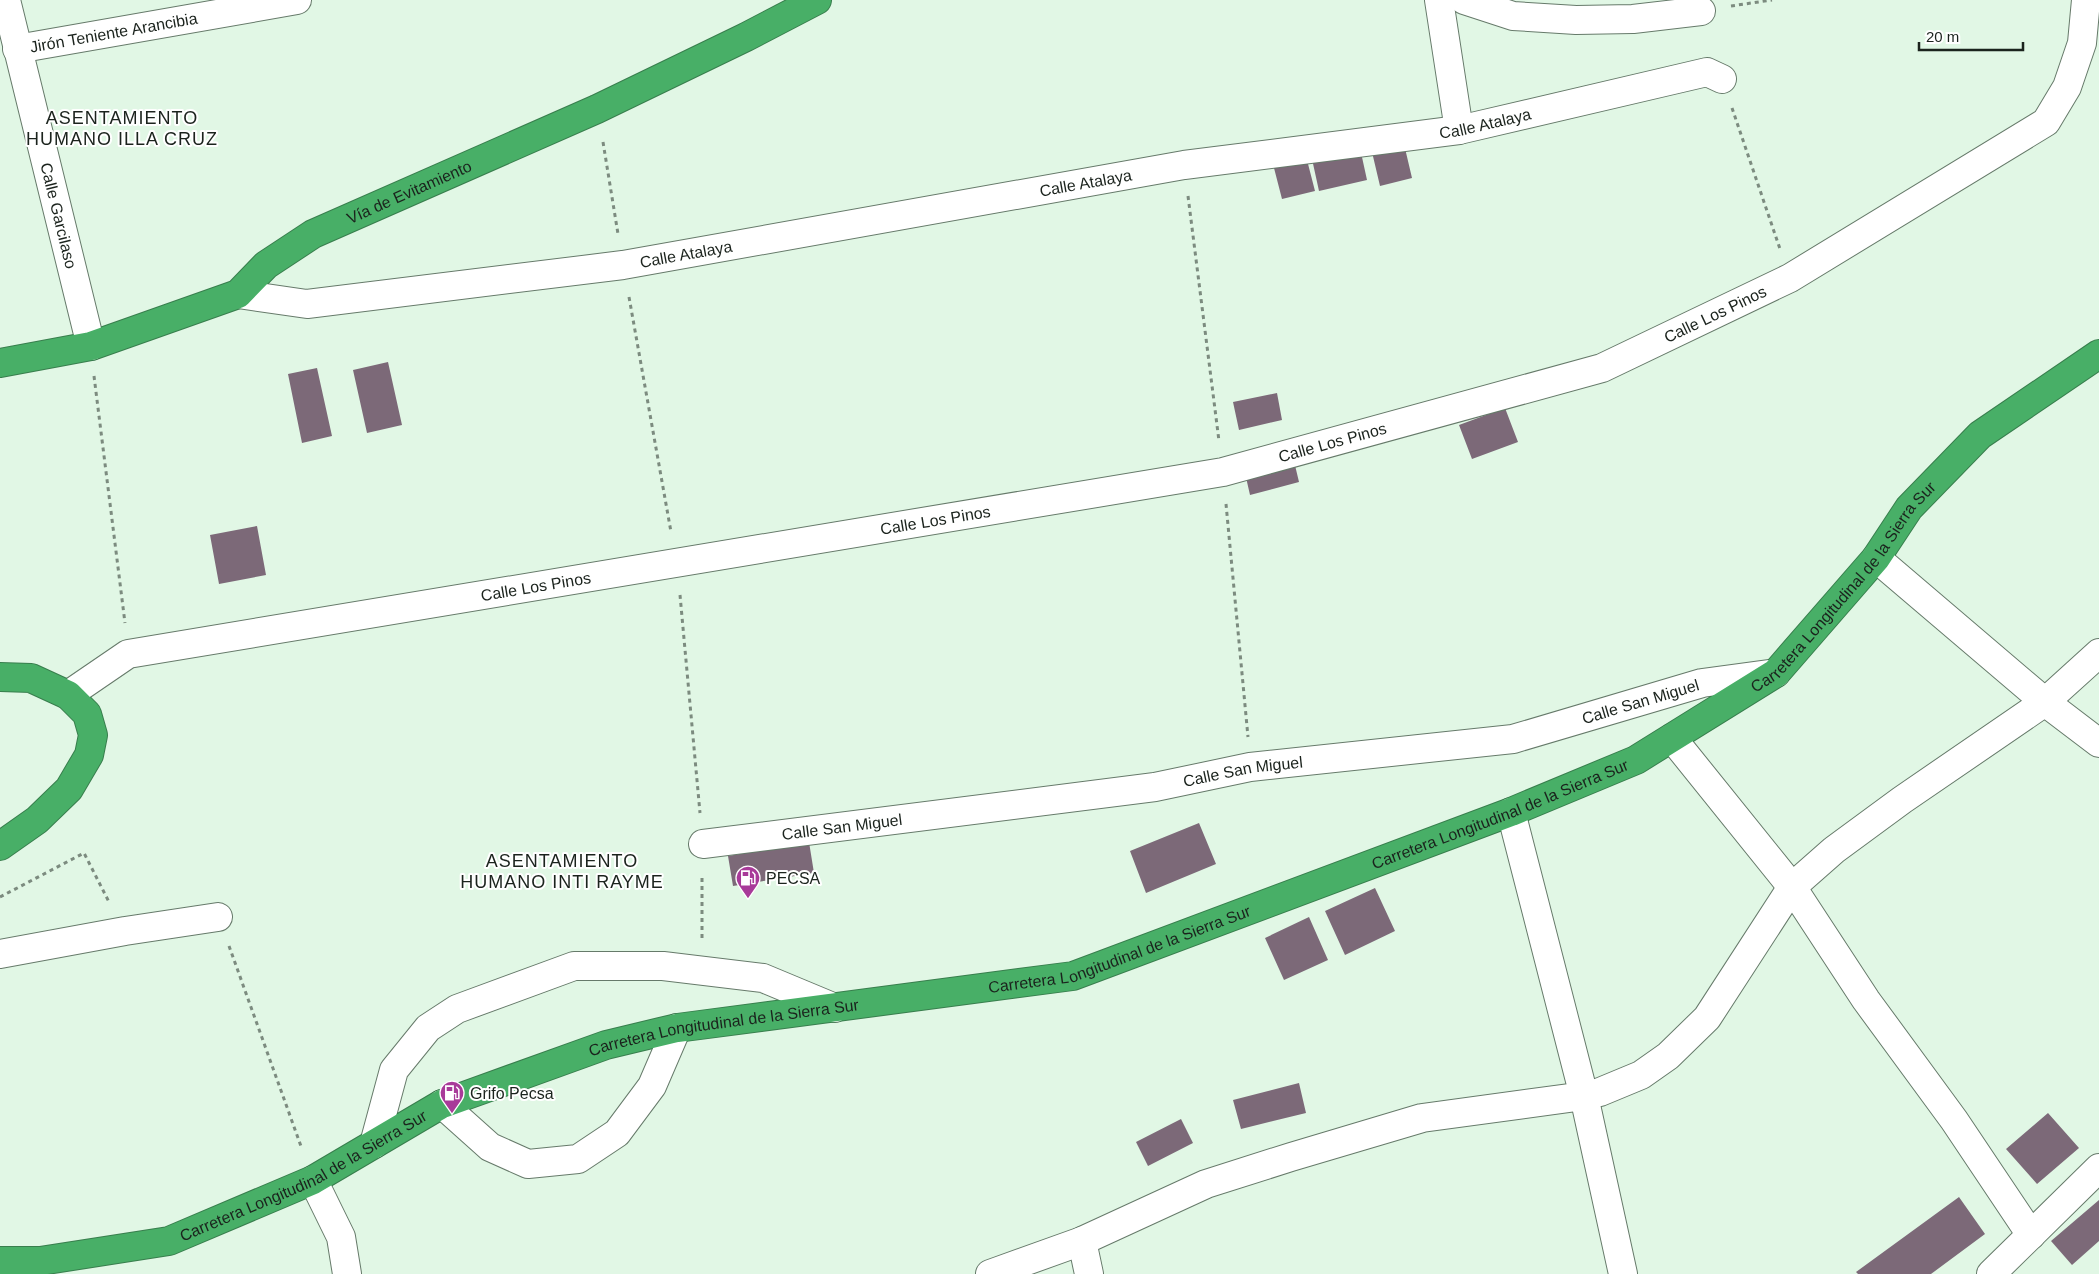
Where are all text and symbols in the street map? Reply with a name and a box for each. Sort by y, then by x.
street label: Jirón Teniente Arancibia [29,10,199,56]
scale bar [1919,20,2023,52]
text: 20 m [1926,28,1959,45]
street label: Calle Atalaya [1438,105,1533,141]
district label: ASENTAMIENTO HUMANO ILLA CRUZ [26,108,218,149]
street label: Vía de Evitamiento [344,157,474,227]
street label: Calle Garcilaso [37,161,80,271]
street label: Calle Atalaya [1038,166,1133,200]
street label: Calle Atalaya [638,238,734,271]
street label: Calle Los Pinos [1661,283,1769,346]
street label: Calle Los Pinos [1277,420,1388,465]
street label: Carretera Longitudinal de la Sierra Sur [1748,478,1939,696]
street label: Calle Los Pinos [879,503,992,538]
street label: Calle Los Pinos [480,569,592,604]
street label: Calle San Miguel [1580,676,1701,727]
street label: Calle San Miguel [1182,753,1304,790]
street label: Carretera Longitudinal de la Sierra Sur [1369,756,1631,872]
street label: Calle San Miguel [781,811,903,843]
district label: ASENTAMIENTO HUMANO INTI RAYME [460,851,664,892]
fuel station icon: PECSA [735,865,761,899]
place label: PECSA [766,870,821,887]
street label: Carretera Longitudinal de la Sierra Sur [987,902,1254,996]
street label: Carretera Longitudinal de la Sierra Sur [586,996,860,1060]
fuel station icon: Grifo Pecsa [439,1080,465,1114]
place label: Grifo Pecsa [470,1085,554,1102]
street label: Carretera Longitudinal de la Sierra Sur [177,1107,430,1244]

